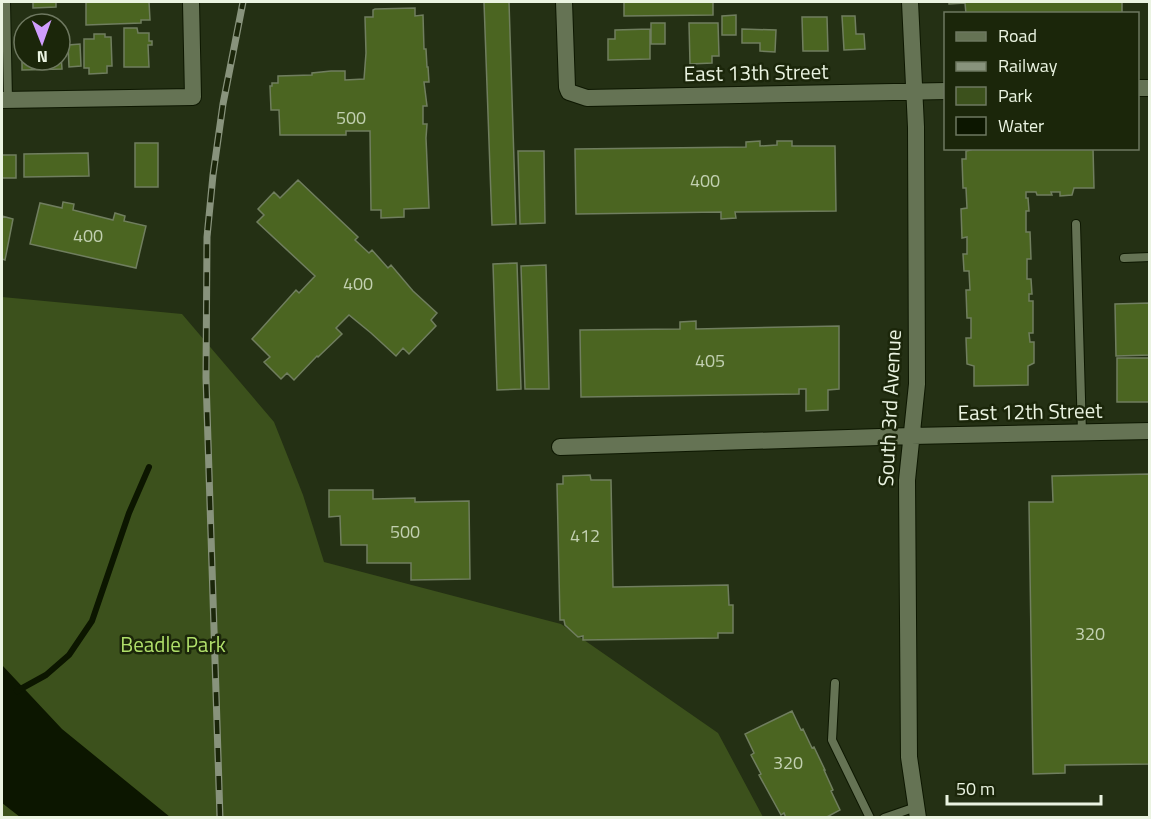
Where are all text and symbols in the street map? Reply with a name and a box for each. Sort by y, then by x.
north arrow [12,12,72,72]
legend [944,12,1139,150]
text: Road [998,22,1037,49]
text: N [37,45,48,69]
text: Railway [998,52,1058,79]
street label: East 13th Street [683,55,829,89]
text: Park [998,82,1033,109]
house number: 500 [336,104,366,131]
text: Water [998,112,1044,139]
house number: 400 [690,167,720,194]
house number: 400 [73,222,103,249]
house number: 400 [343,270,373,297]
street label: South 3rd Avenue [869,329,909,487]
house number: 405 [695,347,725,374]
street label: East 12th Street [957,394,1103,428]
house number: 500 [390,518,420,545]
house number: 412 [570,522,600,549]
house number: 320 [1075,620,1105,647]
park label: Beadle Park [120,628,226,660]
house number: 320 [773,749,803,776]
scale bar [947,768,1102,806]
text: 50 m [956,775,995,802]

